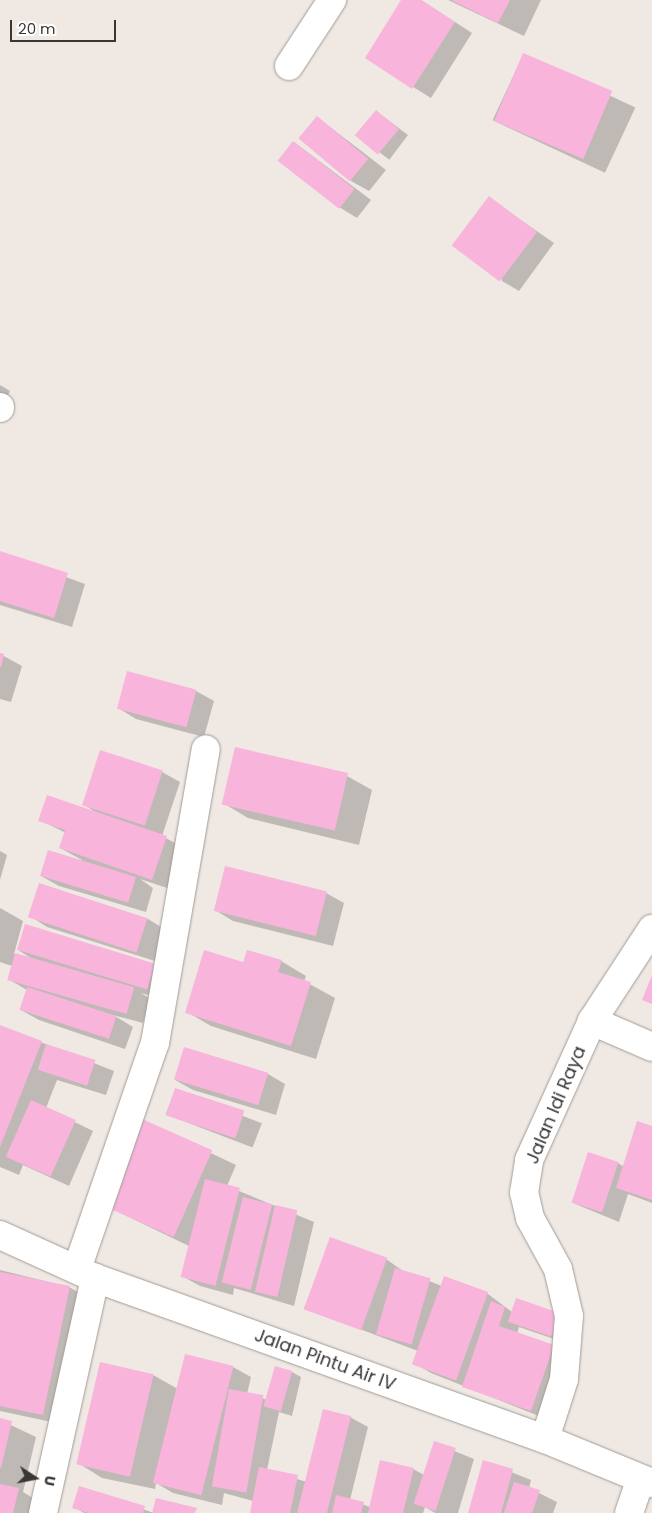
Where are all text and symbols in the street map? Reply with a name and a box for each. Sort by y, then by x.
scale bar [12,10,119,42]
text: 20 m [18,18,56,39]
street label: Jalan Idi Raya [521,1043,591,1167]
street label: Jalan Pintu Air IV [252,1324,398,1396]
north arrow [10,1453,60,1503]
text: U [39,1474,60,1488]

